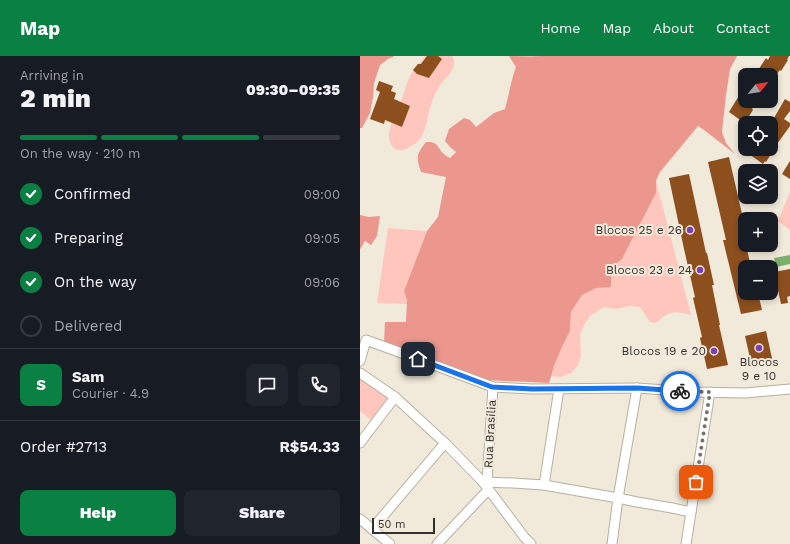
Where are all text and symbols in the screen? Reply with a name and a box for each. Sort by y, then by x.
text: Map [20,17,60,40]
text: Home [540,20,580,36]
text: Map [602,20,631,36]
text: About [653,20,694,36]
text: Contact [716,20,770,36]
text: Arriving in [20,68,84,83]
north arrow [738,68,778,108]
map controls [738,68,778,300]
text: 09:30–09:35 [246,81,340,99]
text: 2 min [20,83,91,113]
button: locate [738,116,778,156]
text: On the way · 210 m [20,146,140,161]
button: layers [738,164,778,204]
icon: check [20,183,42,205]
text: Confirmed [54,185,131,203]
text: 09:00 [304,187,340,202]
button: + [738,212,778,252]
place label: Blocos 25 e 26 [596,223,682,237]
marker: Blocos 25 e 26 [685,225,695,235]
icon: check [20,227,42,249]
text: Preparing [54,229,123,247]
text: 09:05 [304,231,340,246]
button: − [738,260,778,300]
place label: Blocos 23 e 24 [606,263,692,277]
marker: Blocos 23 e 24 [695,265,705,275]
icon: check [20,271,42,293]
text: On the way [54,273,136,291]
text: 09:06 [304,275,340,290]
text: Delivered [54,317,122,335]
pin [401,342,435,376]
marker: Blocos 9 e 10 [754,343,764,353]
place label: Blocos 19 e 20 [622,344,706,358]
marker: Blocos 19 e 20 [709,346,719,356]
icon: home [407,348,429,370]
place label: Blocos 9 e 10 [740,355,778,383]
button: chat [246,364,288,406]
button: phone [298,364,340,406]
text: Sam [72,368,104,386]
courier [660,371,700,411]
text: S [36,376,46,394]
icon: bike [669,380,691,402]
text: Courier · 4.9 [72,386,149,401]
street label: Rua Brasília [481,399,499,469]
text: Order #2713 [20,438,107,456]
text: R$54.33 [280,438,340,456]
pin [679,465,713,499]
icon: bag [685,471,707,493]
button: Help [20,490,176,536]
button: Share [184,490,340,536]
scale bar [372,516,435,535]
text: 50 m [378,518,405,531]

